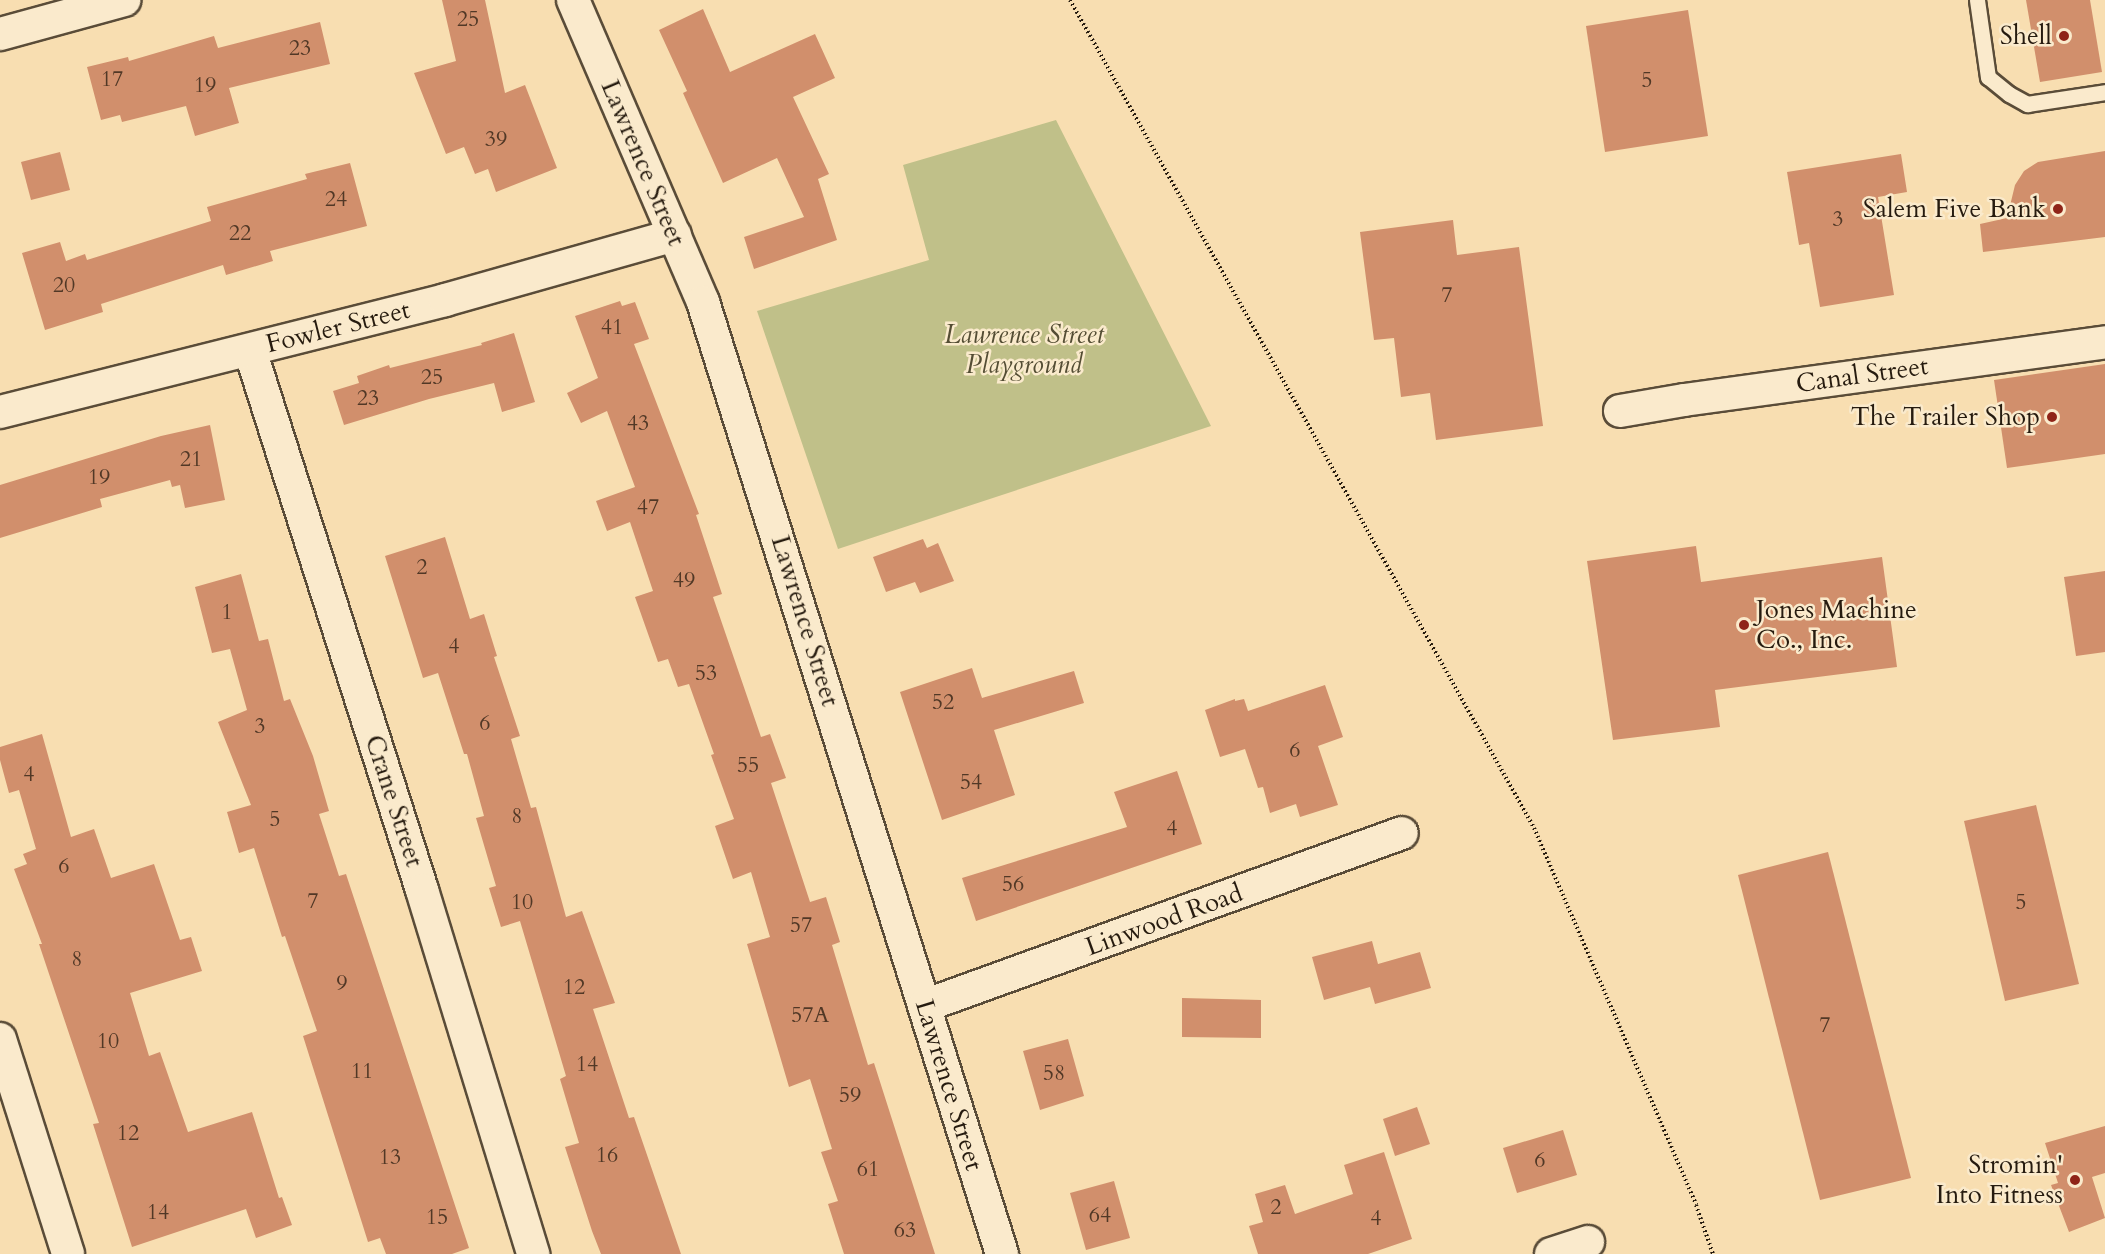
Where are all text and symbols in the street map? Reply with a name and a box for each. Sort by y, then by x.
house number: 25 [457,7,479,33]
place label: Shell [2000,20,2052,52]
marker: Shell [2057,29,2071,43]
house number: 23 [289,36,311,62]
house number: 17 [101,67,123,93]
house number: 5 [1641,68,1653,94]
house number: 19 [194,73,216,99]
street label: Lawrence Street [594,75,692,251]
house number: 39 [485,127,507,153]
house number: 24 [325,187,347,213]
place label: Salem Five Bank [1863,193,2046,225]
marker: Salem Five Bank [2051,202,2065,216]
house number: 3 [1832,207,1844,233]
house number: 22 [229,221,251,247]
house number: 20 [53,273,75,299]
house number: 7 [1441,283,1453,309]
street label: Fowler Street [263,294,413,360]
house number: 41 [601,315,623,341]
park label: Lawrence Street Playground [944,319,1104,380]
street label: Canal Street [1794,350,1930,400]
house number: 25 [421,365,443,391]
house number: 23 [357,386,379,412]
place label: The Trailer Shop [1851,401,2040,433]
marker: The Trailer Shop [2045,410,2059,424]
house number: 43 [627,411,649,437]
house number: 21 [180,447,202,473]
house number: 19 [88,465,110,491]
house number: 47 [637,495,659,521]
street label: Lawrence Street [764,532,846,710]
house number: 2 [416,555,428,581]
house number: 49 [673,568,695,594]
place label: Jones Machine Co., Inc. [1756,594,1917,656]
house number: 1 [221,600,233,626]
marker: Jones Machine Co., Inc. [1737,618,1751,632]
house number: 4 [448,634,460,660]
house number: 53 [695,661,717,687]
house number: 52 [932,690,954,716]
house number: 6 [479,711,491,737]
house number: 3 [254,714,266,740]
street label: Crane Street [358,731,430,871]
house number: 6 [1289,738,1301,764]
house number: 55 [737,753,759,779]
house number: 4 [23,762,35,788]
house number: 54 [960,770,982,796]
house number: 8 [511,804,523,830]
house number: 5 [269,807,281,833]
house number: 4 [1166,816,1178,842]
house number: 6 [58,854,70,880]
house number: 56 [1002,872,1024,898]
street label: Linwood Road [1081,877,1247,963]
house number: 7 [307,889,319,915]
house number: 10 [511,890,533,916]
house number: 5 [2015,890,2027,916]
house number: 57 [790,913,812,939]
house number: 8 [71,947,83,973]
house number: 9 [336,971,348,997]
house number: 12 [563,975,585,1001]
street label: Lawrence Street [908,996,990,1174]
house number: 57A [791,1003,829,1029]
house number: 7 [1819,1013,1831,1039]
house number: 10 [97,1029,119,1055]
house number: 14 [576,1052,598,1078]
house number: 11 [351,1059,373,1085]
house number: 58 [1043,1061,1065,1087]
house number: 59 [839,1083,861,1109]
house number: 12 [117,1121,139,1147]
house number: 16 [596,1143,618,1169]
house number: 13 [379,1145,401,1171]
house number: 6 [1534,1148,1546,1174]
place label: Stromin' Into Fitness [1936,1149,2063,1210]
house number: 61 [857,1157,879,1183]
marker: Stromin' Into Fitness [2068,1173,2082,1187]
house number: 2 [1270,1195,1282,1221]
house number: 14 [147,1200,169,1226]
house number: 64 [1089,1203,1111,1229]
house number: 15 [426,1205,448,1231]
house number: 4 [1370,1206,1382,1232]
house number: 63 [894,1218,916,1244]

